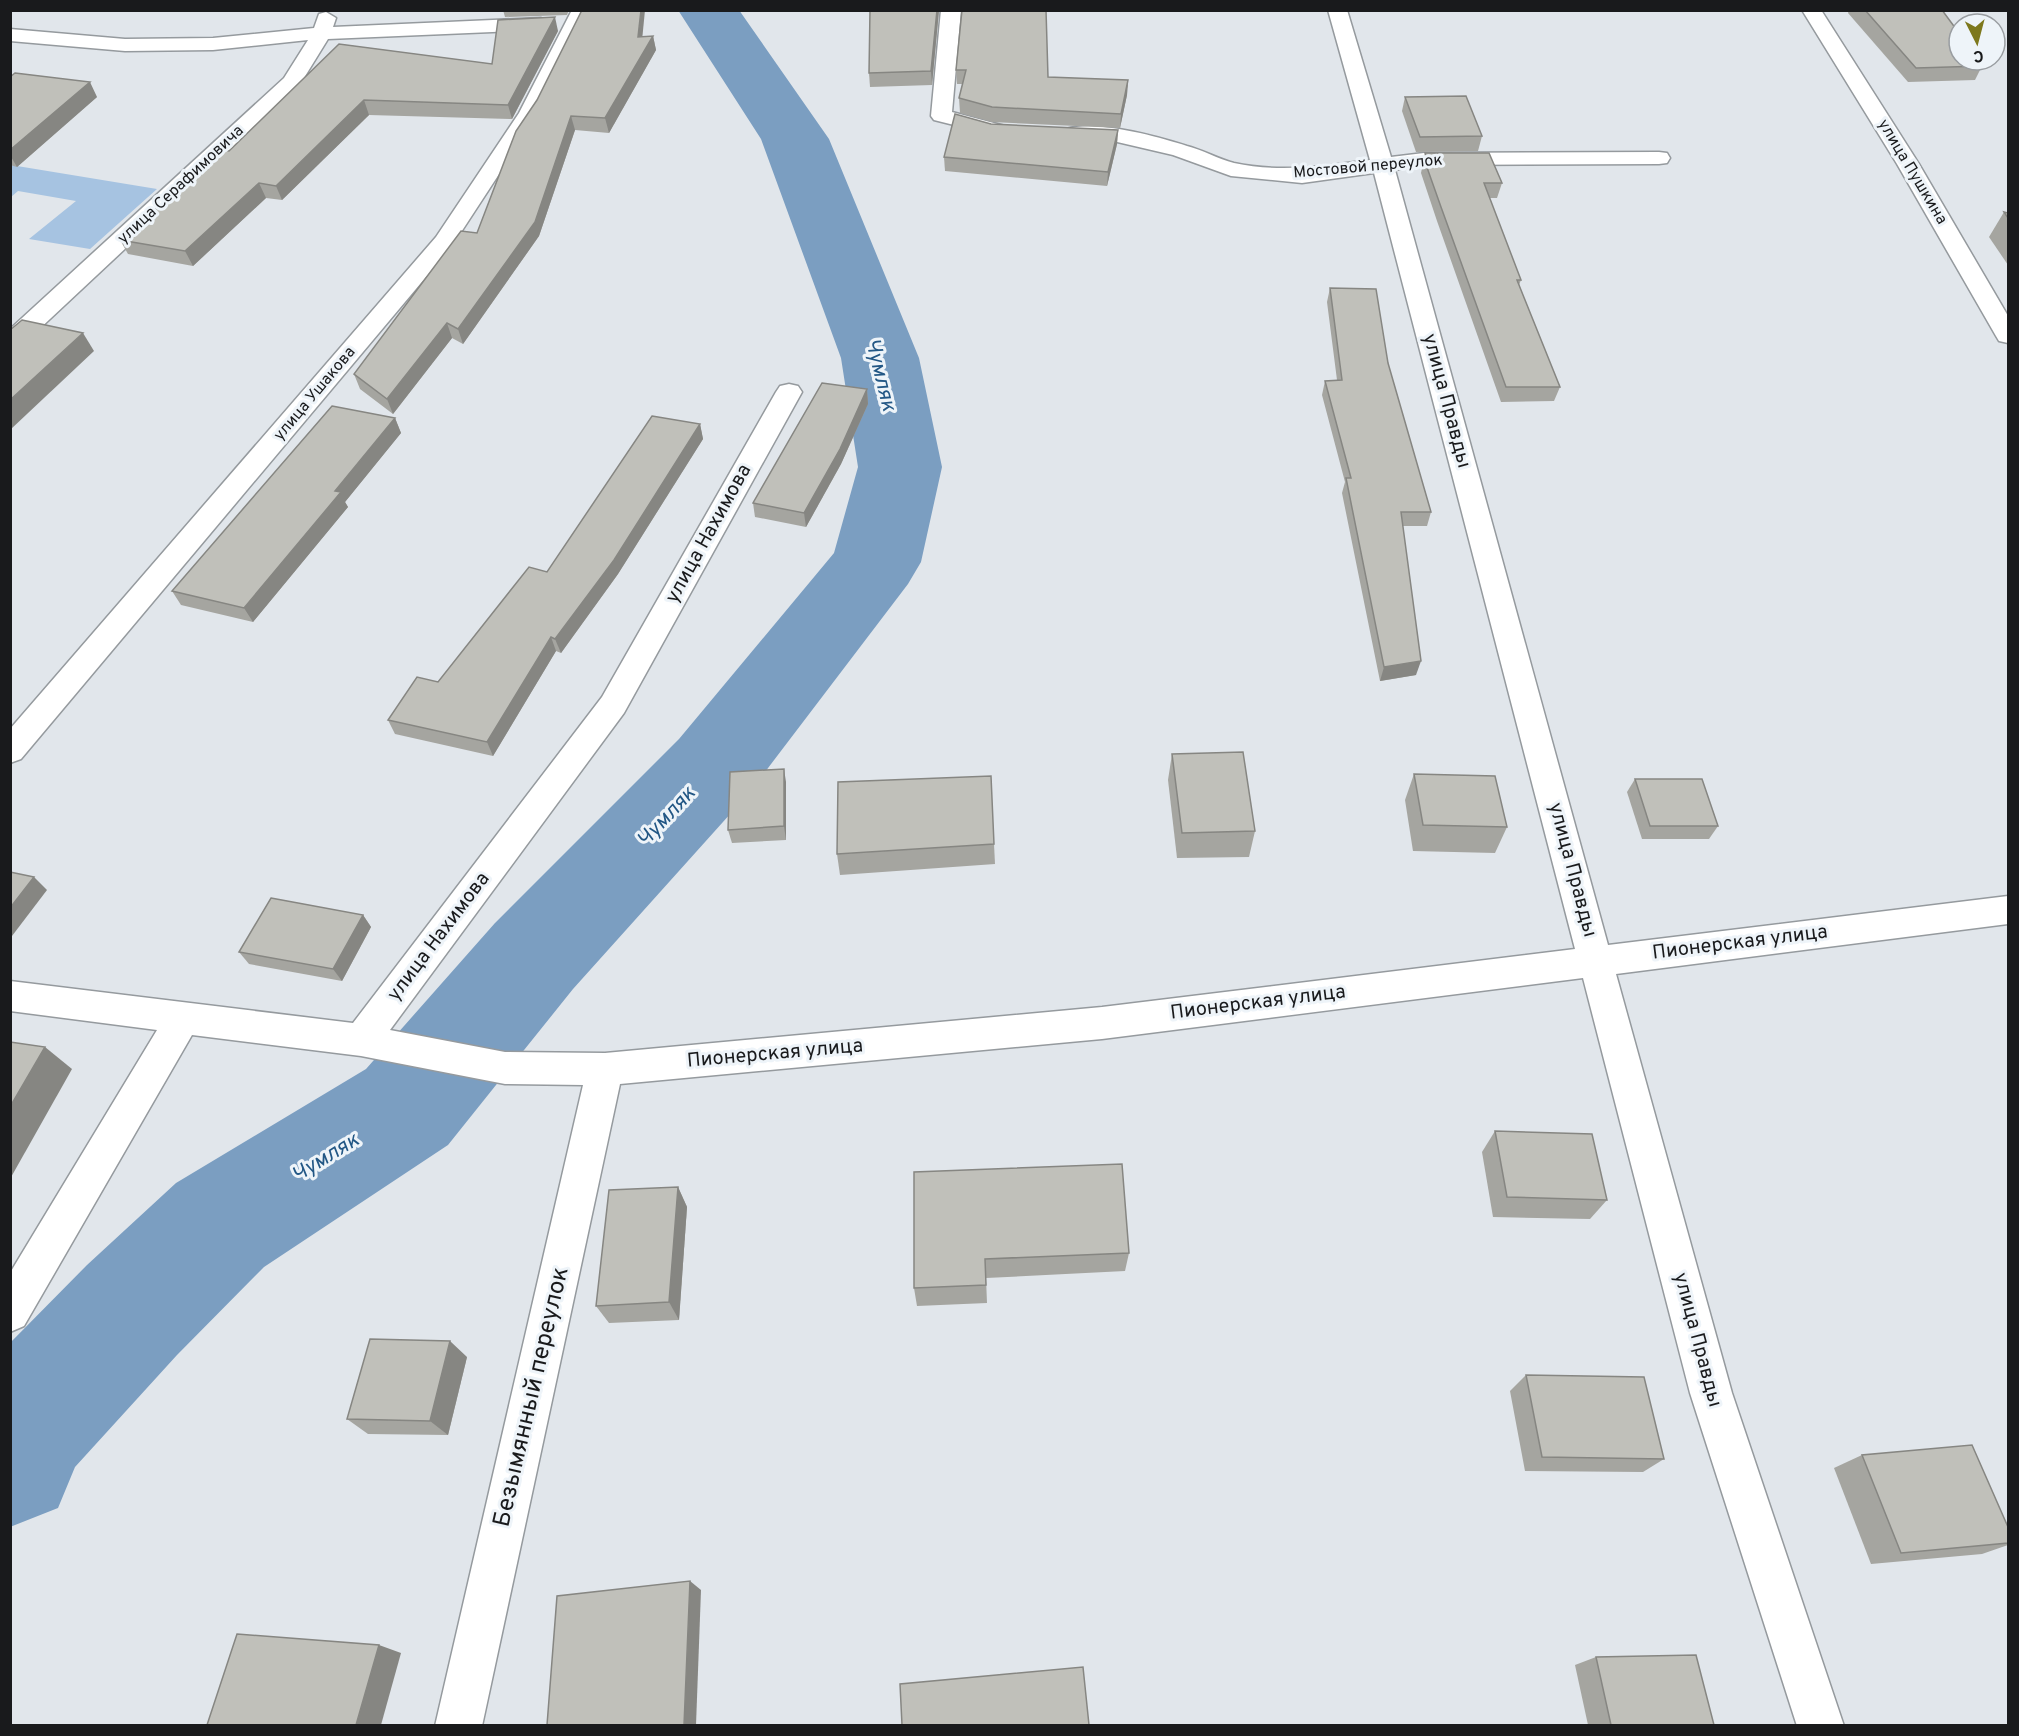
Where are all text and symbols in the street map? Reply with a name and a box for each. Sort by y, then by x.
north arrow [1947,12,2007,72]
text: С [1972,44,1984,65]
street label: улица Пушкина [1873,116,1951,228]
street label: улица Серафимовича [114,121,248,249]
street label: Мостовой переулок [1293,151,1443,183]
street label: улица Правды [1416,331,1476,471]
water label: Чумляк [858,336,902,415]
street label: улица Ушакова [270,343,360,445]
street label: улица Нахимова [660,460,758,608]
water label: Чумляк [632,780,703,853]
street label: улица Правды [1542,800,1602,940]
street label: улица Нахимова [382,867,496,1007]
street label: Пионерская улица [1651,919,1829,967]
street label: Пионерская улица [1169,979,1347,1027]
street label: Пионерская улица [686,1033,864,1075]
water label: Чумляк [287,1126,365,1189]
street label: Безымянный переулок [487,1264,577,1530]
street label: улица Правды [1667,1270,1727,1410]

